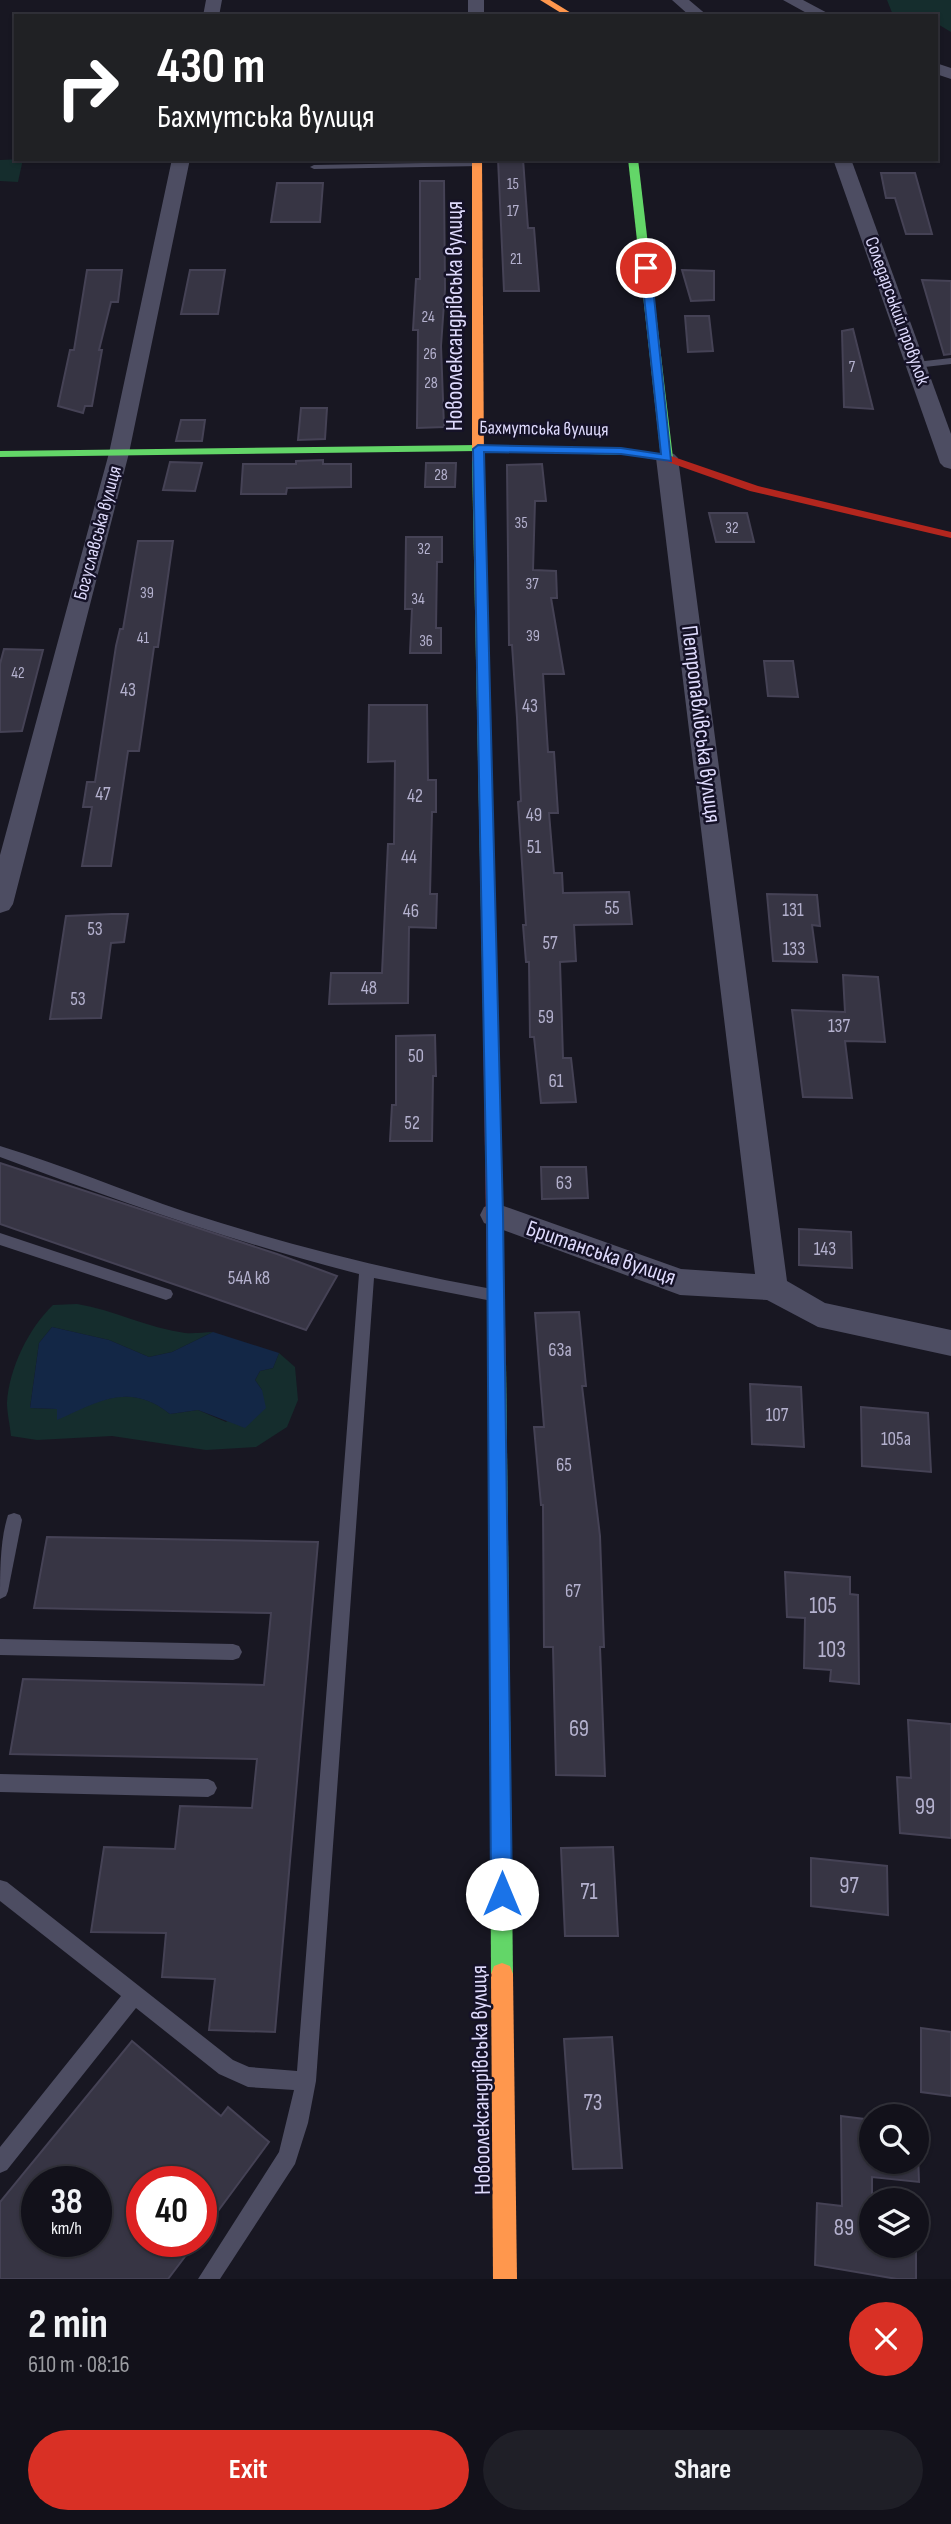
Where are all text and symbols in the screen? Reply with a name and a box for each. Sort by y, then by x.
text: 430 m [157,38,265,97]
icon: right [42,42,133,133]
text: Бахмутська вулиця [157,98,375,137]
house number: 15 [507,175,519,194]
street label: Новоолександрівська вулиця [441,201,469,431]
house number: 17 [507,202,520,221]
street label: Соледарський провулок [859,234,935,389]
pin [616,238,676,298]
icon: arrive [627,249,665,287]
house number: 21 [510,250,523,269]
house number: 24 [421,308,435,327]
house number: 26 [423,345,437,364]
house number: 7 [849,358,856,377]
house number: 28 [424,374,438,393]
street label: Бахмутська вулиця [479,416,609,442]
street label: Богуславська вулиця [69,463,127,603]
house number: 28 [434,466,448,485]
house number: 35 [514,514,528,533]
house number: 32 [725,519,739,538]
house number: 32 [417,540,431,559]
house number: 37 [525,575,539,594]
house number: 39 [140,584,154,603]
house number: 34 [411,590,425,609]
street label: Петропавлівська вулиця [675,624,727,824]
house number: 39 [526,627,540,646]
house number: 41 [137,629,150,648]
house number: 36 [419,632,433,651]
house number: 42 [11,664,25,683]
house number: 43 [120,679,136,702]
house number: 43 [522,695,538,718]
house number: 47 [95,783,111,806]
house number: 42 [407,785,423,808]
house number: 49 [526,804,542,827]
house number: 51 [527,836,541,859]
house number: 44 [401,846,417,869]
house number: 55 [604,897,620,920]
house number: 131 [782,899,804,922]
house number: 46 [403,900,419,923]
house number: 53 [87,918,103,941]
house number: 57 [542,932,558,955]
house number: 133 [783,938,805,961]
house number: 48 [361,977,377,1000]
house number: 53 [70,988,86,1011]
house number: 59 [538,1006,554,1029]
house number: 137 [828,1015,851,1038]
house number: 50 [408,1045,424,1068]
house number: 61 [549,1070,564,1093]
house number: 52 [404,1112,420,1135]
house number: 63 [556,1172,572,1195]
street label: Британська вулиця [522,1214,680,1292]
house number: 143 [814,1238,836,1261]
house number: 54А к8 [228,1267,270,1290]
house number: 63а [548,1339,572,1362]
house number: 107 [766,1404,789,1427]
house number: 105а [881,1428,911,1451]
house number: 65 [556,1454,572,1477]
house number: 67 [565,1580,581,1603]
house number: 105 [809,1592,837,1620]
house number: 103 [818,1636,846,1664]
house number: 69 [569,1715,589,1743]
house number: 99 [915,1793,935,1821]
position arrow [465,1857,539,1931]
house number: 97 [839,1872,859,1900]
house number: 71 [580,1878,598,1906]
street label: Новоолександрівська вулиця [465,1965,497,2195]
house number: 73 [584,2089,602,2117]
map controls [859,2104,929,2258]
button: search [859,2104,929,2174]
speed limit sign: 40 [126,2166,217,2257]
text: 38 [50,2181,83,2224]
button: layers [859,2188,929,2258]
house number: 89 [834,2214,854,2242]
text: km/h [51,2218,82,2239]
text: 2 min [28,2299,108,2350]
button: close [849,2302,923,2376]
text: 610 m · 08:16 [28,2351,130,2379]
button: Exit [28,2430,469,2510]
button: Share [483,2430,923,2510]

